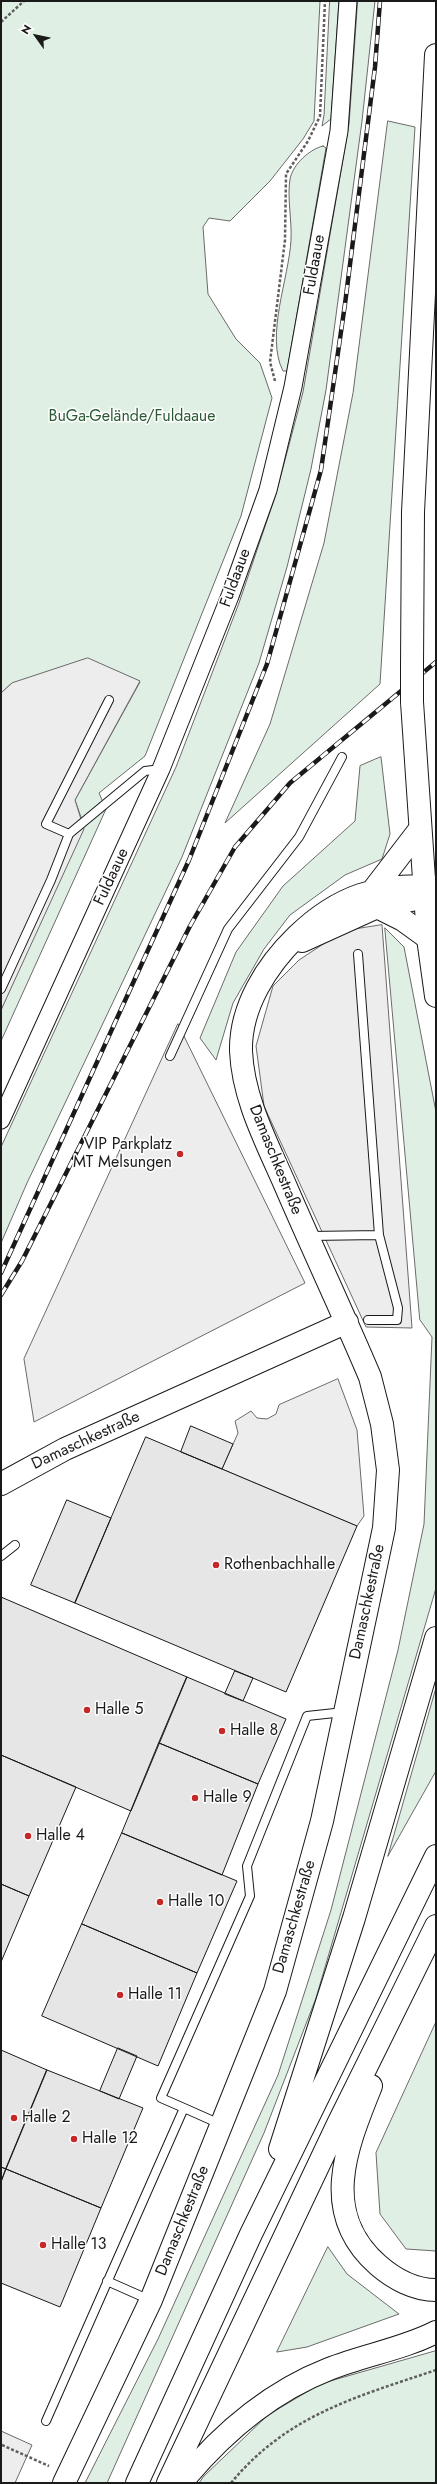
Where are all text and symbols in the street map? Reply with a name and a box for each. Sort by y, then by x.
north arrow [16,16,56,56]
text: N [17,21,35,37]
street label: Fuldaaue [300,233,330,297]
park label: BuGa-Gelände/Fuldaaue [49,407,215,427]
street label: Fuldaaue [217,546,255,610]
street label: Fuldaaue [90,845,134,909]
street label: Damaschkestraße [244,1102,306,1218]
place label: VIP Parkplatz MT Melsungen [73,1135,172,1173]
marker: VIP Parkplatz MT Melsungen [175,1149,185,1159]
street label: Damaschkestraße [29,1408,143,1474]
street label: Damaschkestraße [346,1543,390,1661]
place label: Rothenbachhalle [224,1555,335,1575]
marker: Rothenbachhalle [211,1560,221,1570]
place label: Halle 5 [95,1700,144,1720]
marker: Halle 5 [82,1705,92,1715]
place label: Halle 8 [230,1721,278,1741]
marker: Halle 8 [217,1726,227,1736]
place label: Halle 9 [203,1788,252,1808]
marker: Halle 9 [190,1793,200,1803]
place label: Halle 4 [36,1826,85,1846]
marker: Halle 4 [23,1831,33,1841]
street label: Damaschkestraße [270,1858,320,1976]
place label: Halle 10 [168,1892,224,1912]
marker: Halle 10 [155,1897,165,1907]
place label: Halle 11 [128,1985,182,2005]
marker: Halle 11 [115,1990,125,2000]
place label: Halle 2 [22,2108,71,2128]
marker: Halle 2 [9,2113,19,2123]
place label: Halle 12 [82,2129,138,2149]
marker: Halle 12 [69,2134,79,2144]
street label: Damaschkestraße [152,2163,214,2279]
place label: Halle 13 [51,2235,106,2255]
marker: Halle 13 [38,2240,48,2250]

